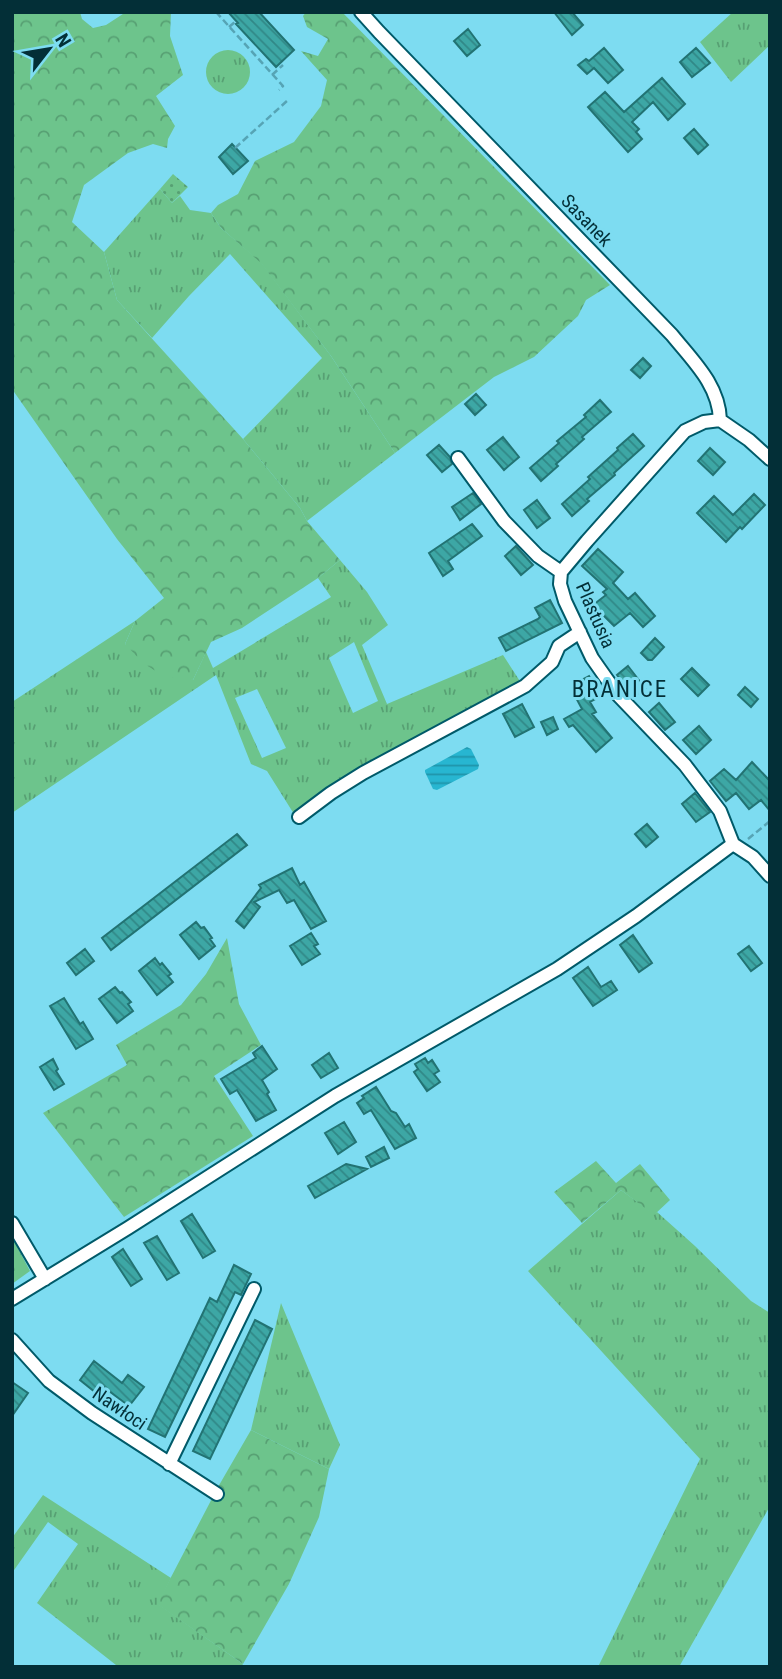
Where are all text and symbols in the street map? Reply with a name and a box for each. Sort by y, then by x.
north arrow [14,14,84,84]
text: N [50,30,76,51]
street label: Sasanek [556,190,617,251]
street label: Plastusia [571,579,620,652]
district label: BRANICE [572,676,668,703]
street label: Nawłoci [88,1382,151,1435]

